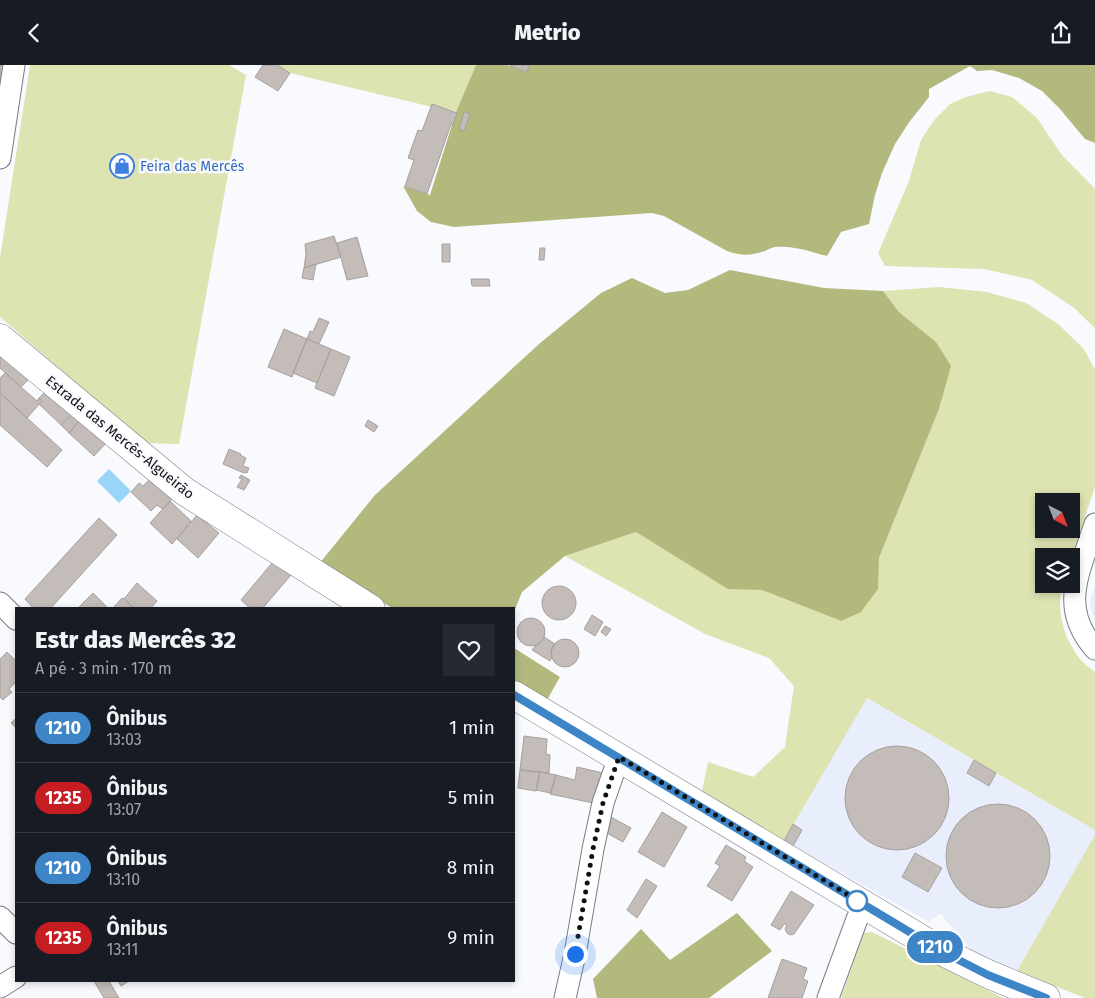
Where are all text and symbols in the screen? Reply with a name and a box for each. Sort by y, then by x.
icon: back [20,19,48,47]
text: Metrio [514,19,581,46]
icon: share [1047,19,1075,47]
shop icon: Feira das Mercês [109,153,135,179]
place label: Feira das Mercês [140,158,245,175]
street label: Estrada das Mercês-Algueirão [42,372,197,503]
north arrow [1035,493,1080,537]
map controls [1035,493,1080,593]
button: layers [1035,548,1080,593]
button: heart [443,624,495,676]
text: Estr das Mercês 32 [35,626,236,654]
text: A pé · 3 min · 170 m [35,659,172,678]
text: Ônibus [106,707,167,730]
text: 1 min [449,716,495,739]
text: 1210 [45,717,81,739]
text: 13:03 [106,730,142,749]
text: Ônibus [107,777,167,800]
text: 5 min [448,786,495,809]
text: 1235 [45,787,82,809]
text: 13:07 [107,800,141,819]
text: Ônibus [106,847,167,870]
text: 8 min [447,856,495,879]
text: 1210 [45,857,81,879]
text: 13:10 [106,870,140,889]
unlabelled marker [846,890,868,912]
text: Ônibus [107,917,167,940]
text: 9 min [447,926,495,949]
text: 1235 [45,927,82,949]
line badge: 1210 [900,931,970,963]
text: 1210 [917,936,953,958]
text: 13:11 [107,940,138,959]
your location [563,942,588,967]

